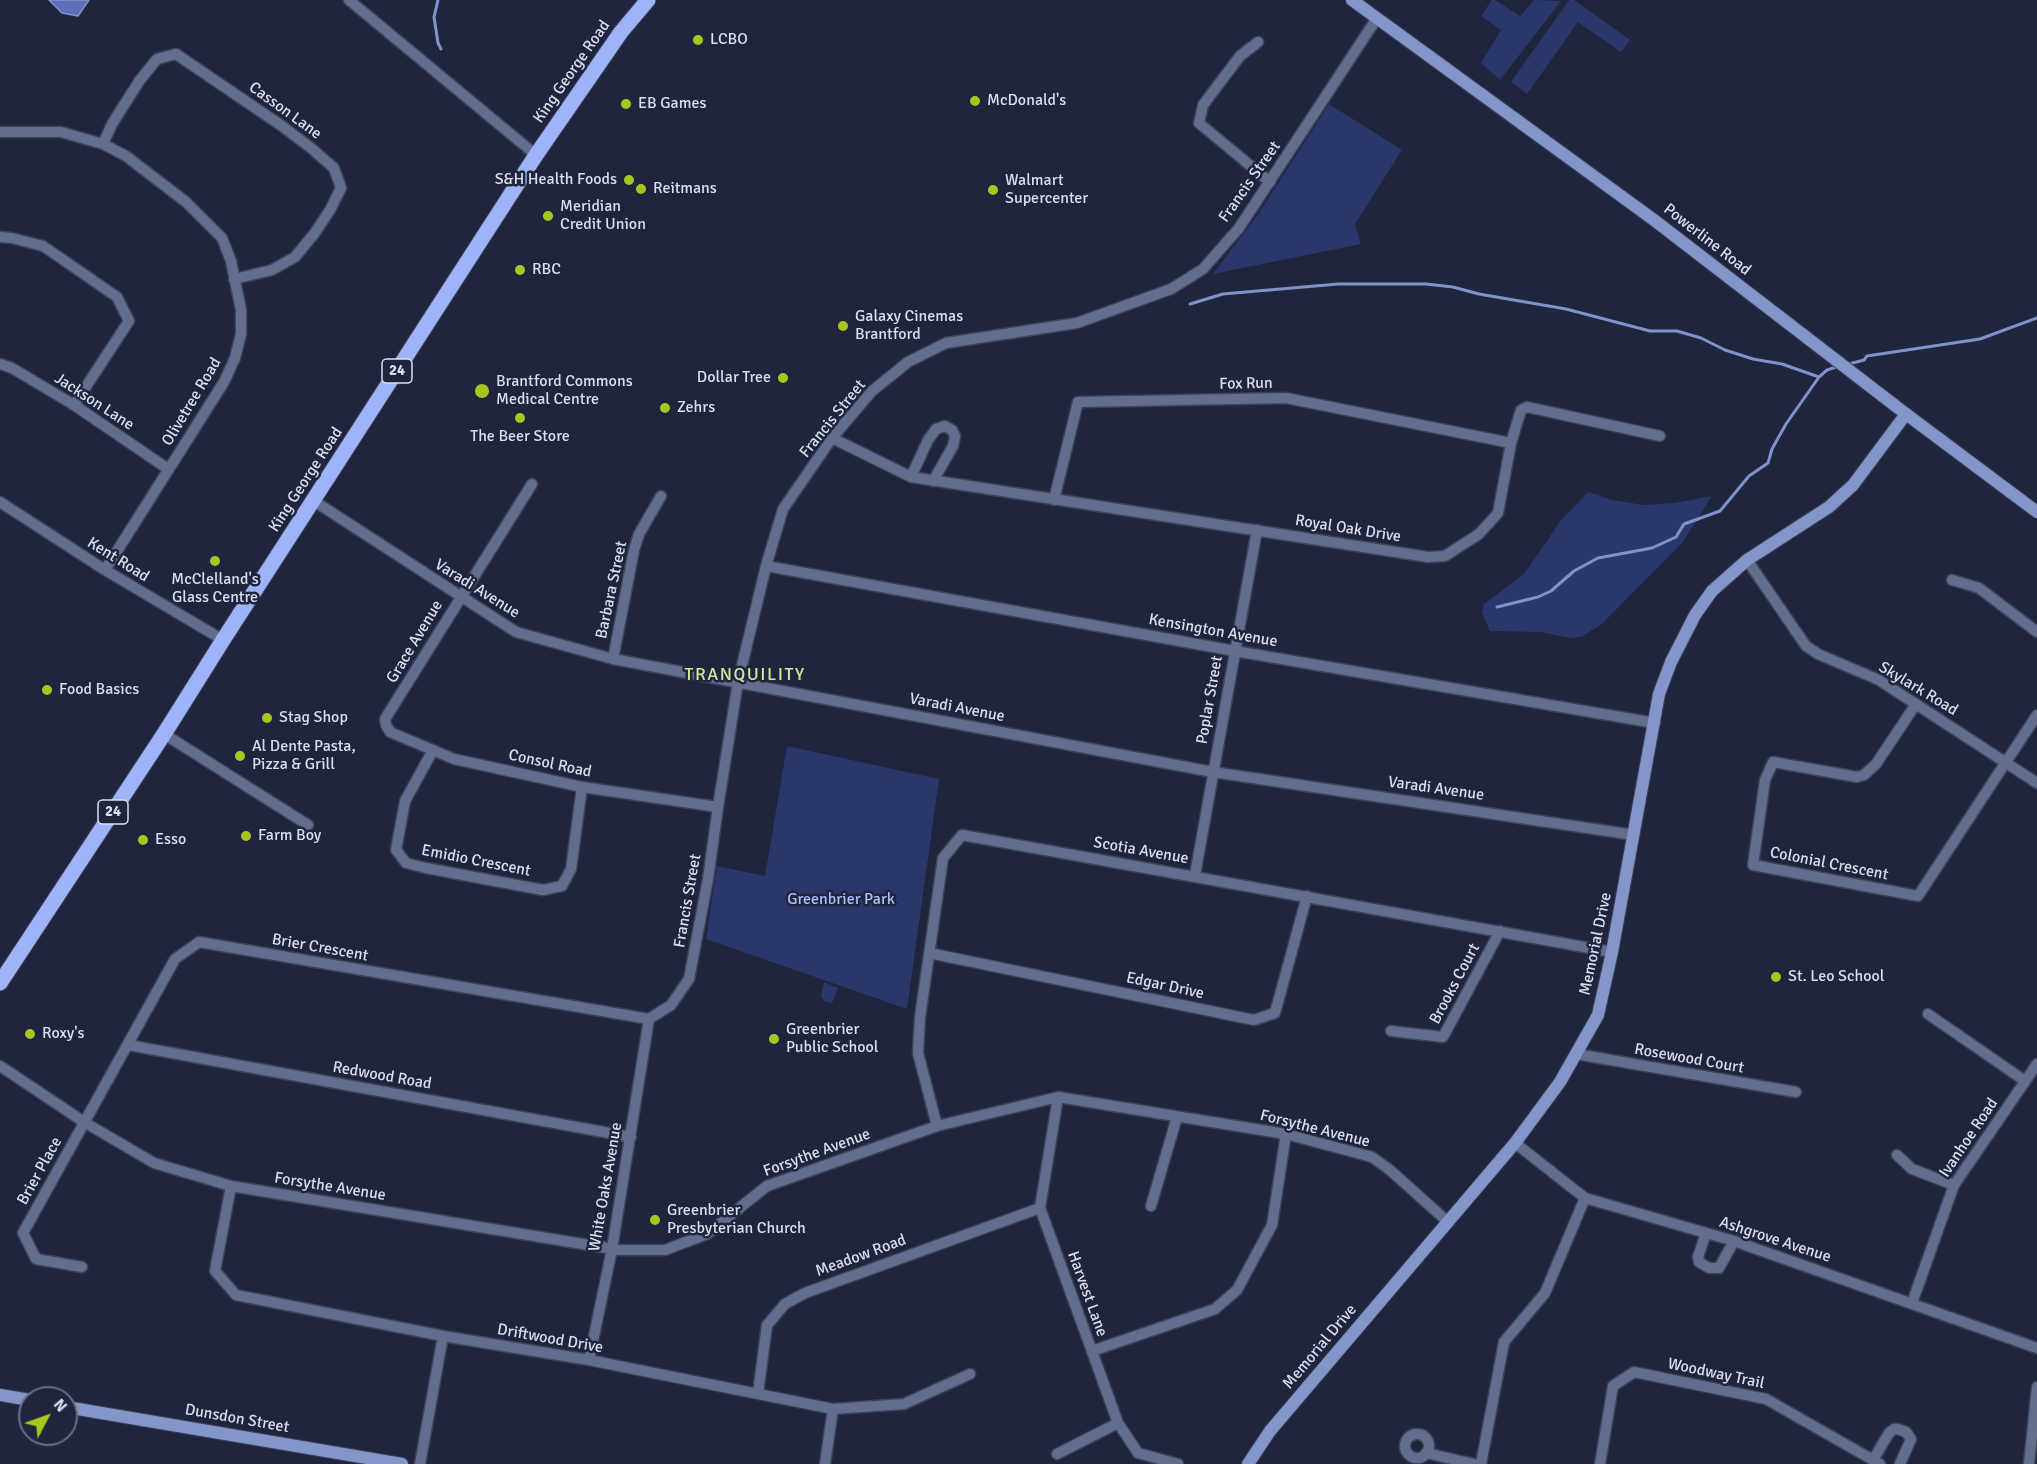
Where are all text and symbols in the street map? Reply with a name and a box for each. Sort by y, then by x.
street label: King George Road [529,17,615,127]
place label: LCBO [710,30,748,50]
marker: LCBO [691,33,705,47]
street label: Casson Lane [245,78,325,144]
place label: McDonald's [987,91,1066,111]
place label: EB Games [638,94,706,114]
marker: McDonald's [968,94,982,108]
marker: EB Games [619,97,633,111]
street label: Francis Street [1215,138,1285,226]
place label: S&H Health Foods [495,170,617,190]
place label: Walmart Supercenter [1005,171,1088,209]
marker: S&H Health Foods [622,173,636,187]
place label: Reitmans [653,179,717,199]
marker: Reitmans [634,182,648,196]
marker: Walmart Supercenter [986,183,1000,197]
place label: Meridian Credit Union [560,197,646,235]
street label: Powerline Road [1660,200,1754,280]
marker: Meridian Credit Union [541,209,555,223]
place label: RBC [532,260,561,280]
marker: RBC [513,263,527,277]
place label: Galaxy Cinemas Brantford [855,307,963,345]
marker: Galaxy Cinemas Brantford [836,319,850,333]
street label: Olivetree Road [158,354,226,450]
road number: 24 [382,359,412,383]
place label: Dollar Tree [697,368,771,388]
street label: Jackson Lane [51,369,137,435]
marker: Dollar Tree [776,371,790,385]
place label: Brantford Commons Medical Centre [496,372,633,410]
street label: Fox Run [1219,374,1273,394]
street label: Francis Street [796,376,870,462]
marker: Brantford Commons Medical Centre [473,382,491,400]
place label: Zehrs [677,398,715,418]
marker: Zehrs [658,401,672,415]
marker: The Beer Store [513,411,527,425]
street label: King George Road [265,424,347,536]
place label: The Beer Store [470,427,570,447]
street label: Royal Oak Drive [1294,511,1402,547]
street label: Kent Road [83,533,153,587]
street label: Barbara Street [592,539,632,641]
marker: McClelland's Glass Centre [208,554,222,568]
street label: Varadi Avenue [431,555,523,623]
place label: McClelland's Glass Centre [171,570,259,608]
street label: Grace Avenue [383,597,447,687]
street label: Kensington Avenue [1147,610,1279,652]
street label: Poplar Street [1193,654,1227,746]
street label: Skylark Road [1875,658,1961,720]
district label: TRANQUILITY [685,664,805,686]
place label: Food Basics [59,680,139,700]
marker: Food Basics [40,683,54,697]
street label: Varadi Avenue [908,689,1006,727]
place label: Stag Shop [279,708,348,728]
marker: Stag Shop [260,711,274,725]
place label: Al Dente Pasta, Pizza & Grill [252,737,356,775]
street label: Consol Road [507,746,593,782]
marker: Al Dente Pasta, Pizza & Grill [233,749,247,763]
street label: Varadi Avenue [1387,773,1485,805]
road number: 24 [98,800,128,824]
place label: Farm Boy [258,826,321,846]
marker: Farm Boy [239,829,253,843]
place label: Esso [155,830,186,850]
marker: Esso [136,833,150,847]
street label: Scotia Avenue [1092,833,1190,869]
street label: Emidio Crescent [420,841,532,881]
street label: Colonial Crescent [1768,843,1890,885]
street label: Francis Street [670,853,706,949]
park label: Greenbrier Park [787,890,895,910]
street label: Memorial Drive [1576,891,1616,997]
street label: Brier Crescent [270,930,370,966]
street label: Brooks Court [1426,940,1484,1028]
place label: St. Leo School [1788,967,1884,987]
street label: Edgar Drive [1124,968,1206,1004]
marker: St. Leo School [1769,970,1783,984]
place label: Greenbrier Public School [786,1020,879,1058]
place label: Roxy's [42,1024,85,1044]
marker: Roxy's [23,1027,37,1041]
marker: Greenbrier Public School [767,1032,781,1046]
street label: Rosewood Court [1633,1040,1745,1078]
street label: Redwood Road [331,1058,433,1094]
street label: Ivanhoe Road [1935,1095,2003,1181]
street label: Forsythe Avenue [1258,1106,1372,1152]
street label: White Oaks Avenue [585,1121,627,1253]
street label: Forsythe Avenue [761,1125,873,1181]
street label: Brier Place [14,1134,66,1208]
street label: Forsythe Avenue [273,1169,387,1205]
place label: Greenbrier Presbyterian Church [667,1201,806,1239]
marker: Greenbrier Presbyterian Church [648,1213,662,1227]
street label: Ashgrove Avenue [1717,1213,1833,1267]
street label: Meadow Road [813,1231,909,1281]
street label: Harvest Lane [1063,1249,1111,1339]
street label: Memorial Drive [1279,1301,1361,1393]
street label: Driftwood Drive [496,1320,604,1358]
street label: Woodway Trail [1666,1354,1766,1394]
north arrow [18,1386,78,1446]
text: N [49,1395,71,1416]
street label: Dunsdon Street [183,1400,291,1438]

